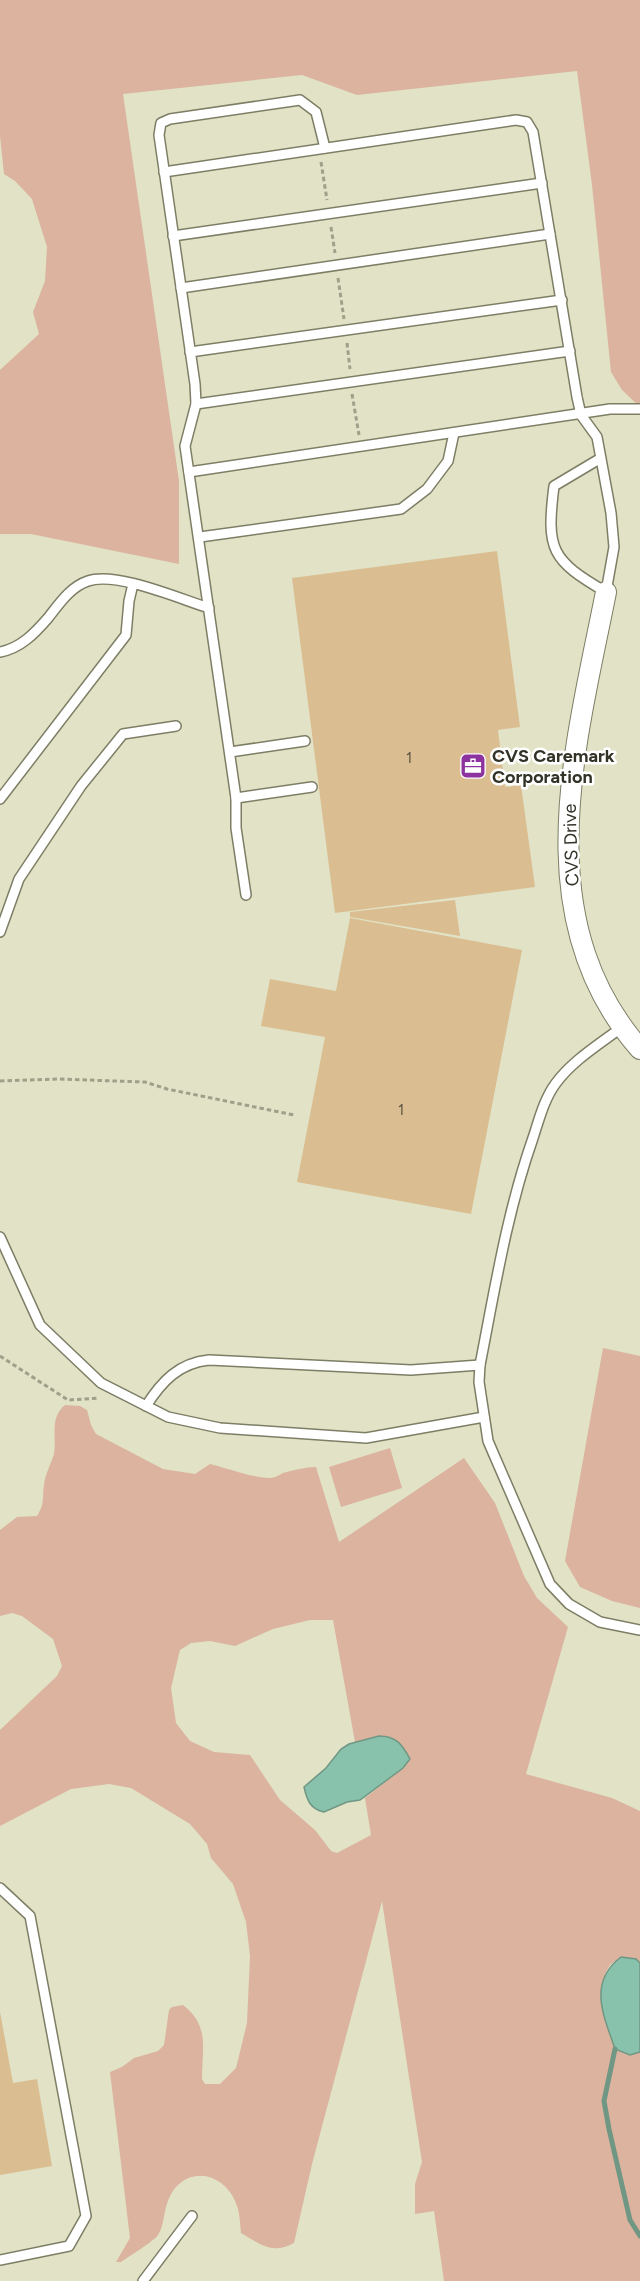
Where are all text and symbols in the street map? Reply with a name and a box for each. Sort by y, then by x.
place label: CVS Caremark Corporation [492,745,615,788]
house number: 1 [406,749,412,767]
office icon: CVS Caremark Corporation [458,751,488,781]
street label: CVS Drive [559,803,583,887]
house number: 1 [398,1101,404,1119]

